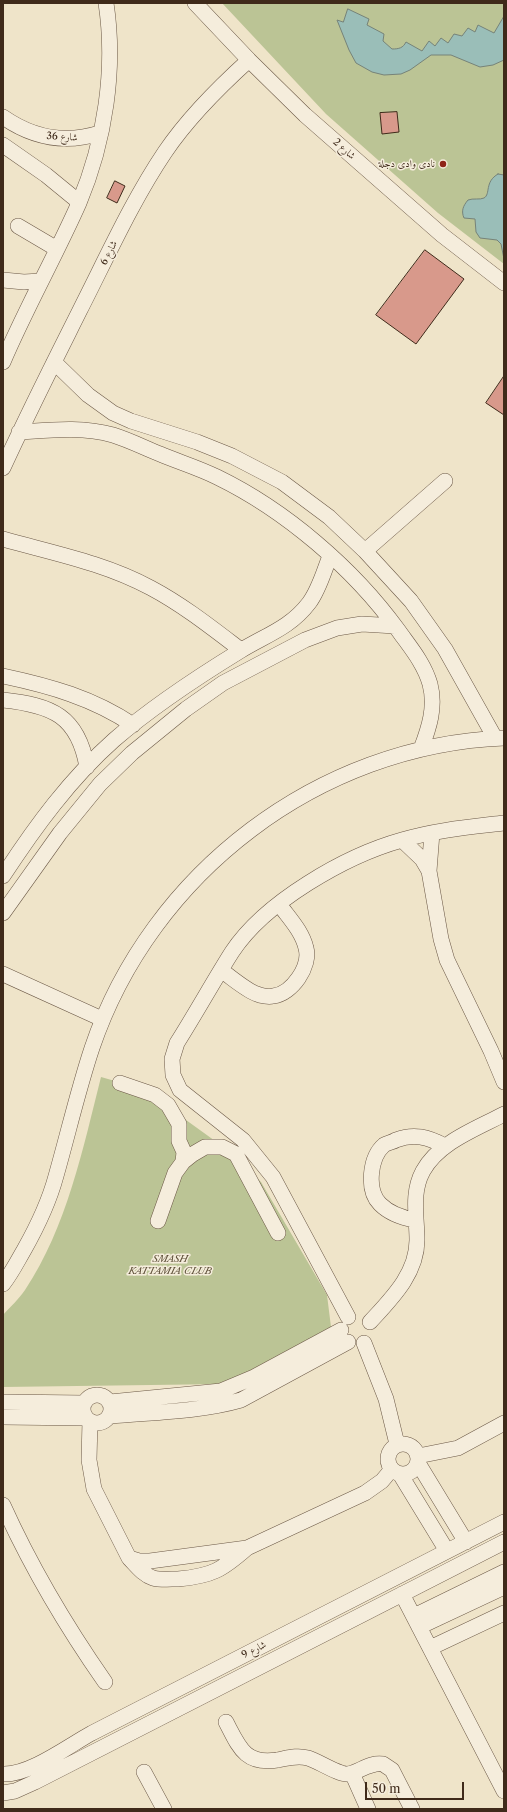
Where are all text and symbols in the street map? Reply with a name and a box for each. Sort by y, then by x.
street label: شارع 36 [46,130,78,144]
street label: شارع 2 [330,136,358,162]
place label: نادى وادى دجلة [379,158,435,170]
marker: نادى وادى دجلة [438,159,448,169]
street label: شارع 6 [98,239,120,267]
park label: SMASH KATTAMIA CLUB [128,1253,212,1276]
street label: شارع 9 [240,1639,268,1661]
scale bar [367,1774,466,1800]
text: 50 m [372,1781,401,1796]

